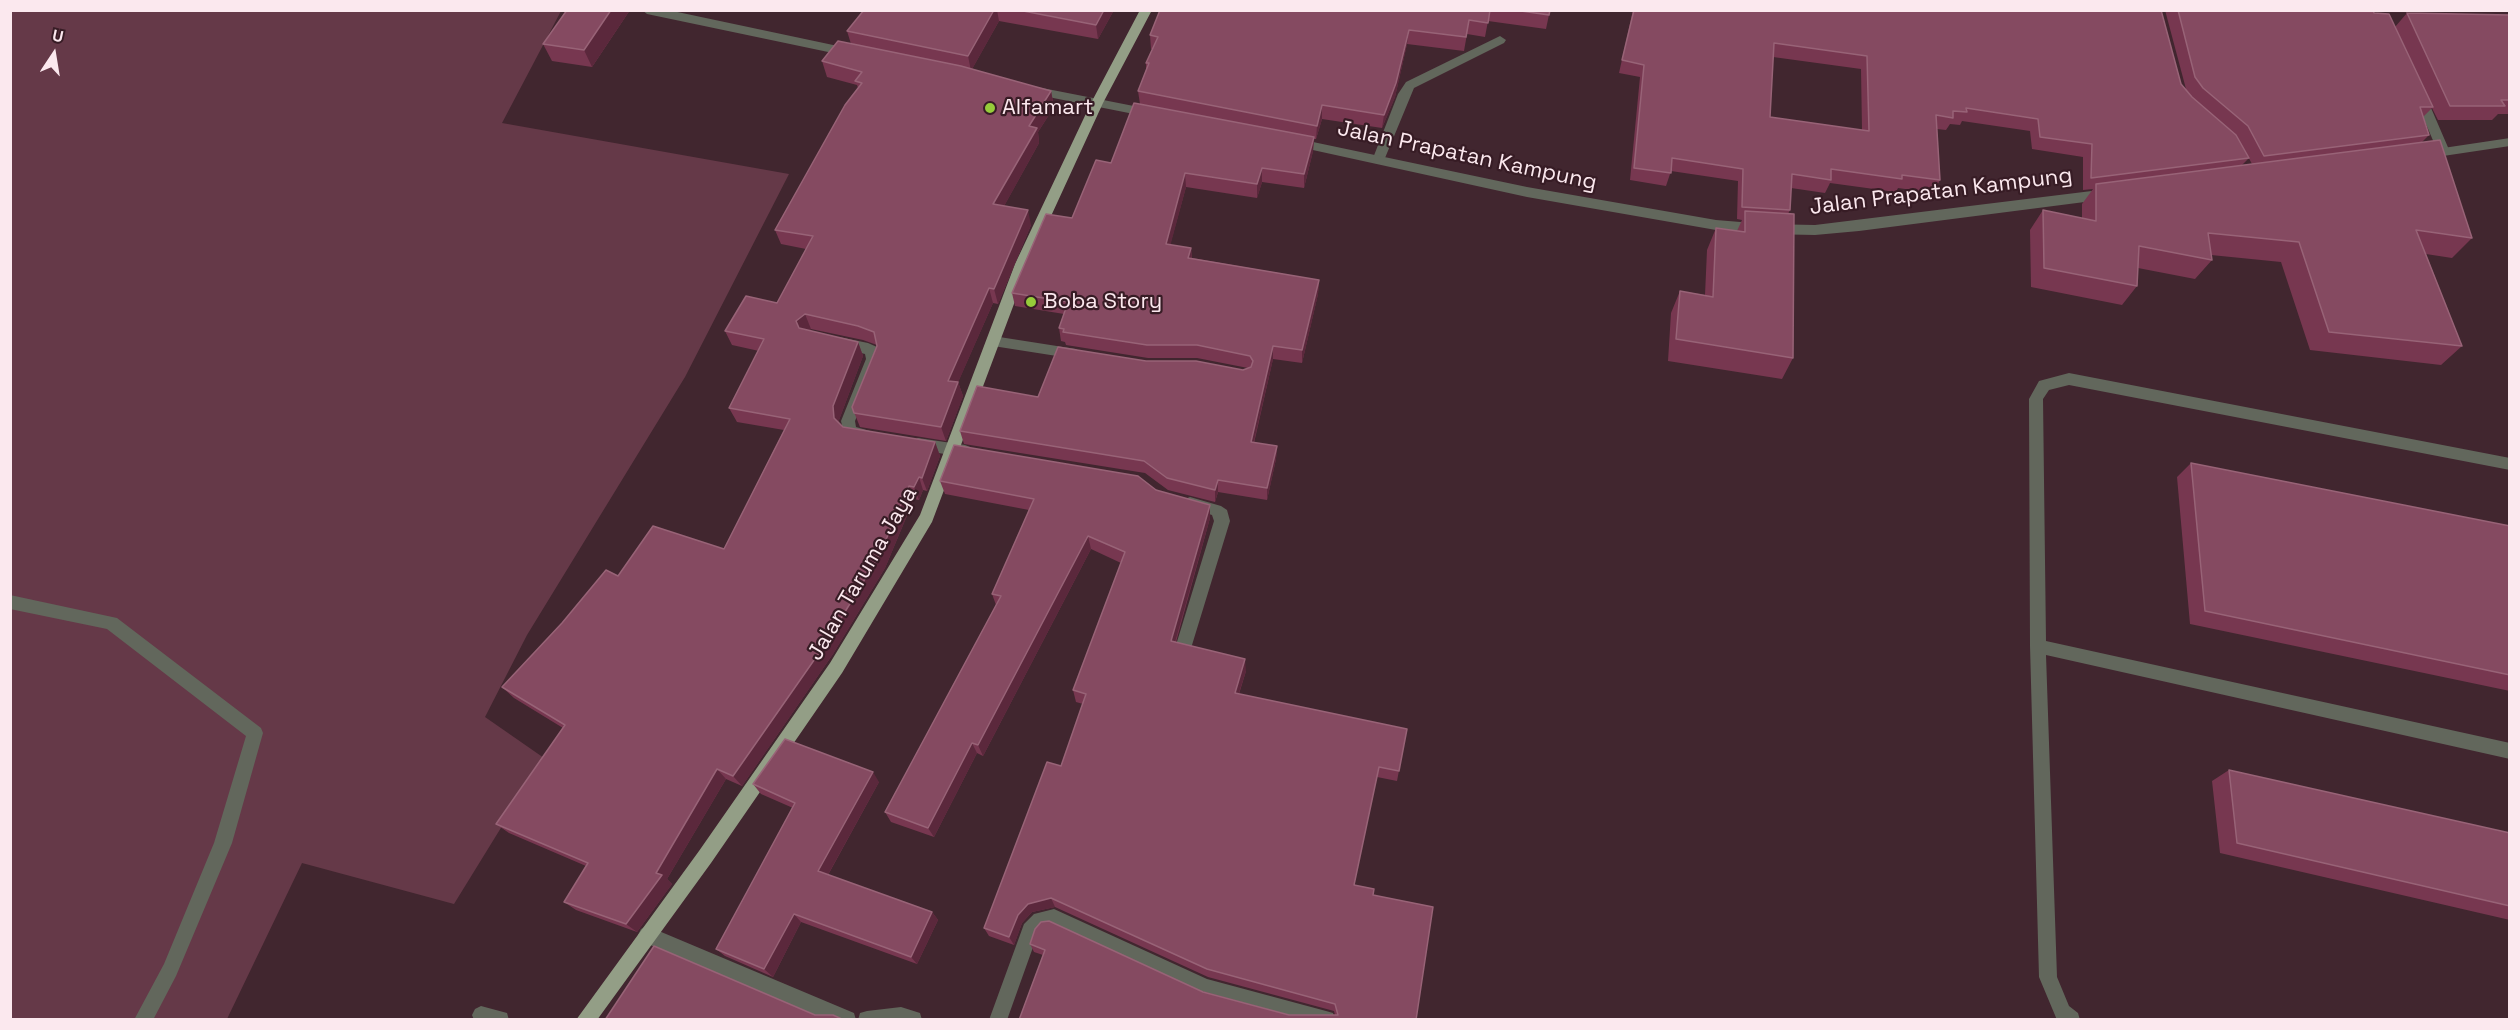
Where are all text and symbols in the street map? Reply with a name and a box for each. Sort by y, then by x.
north arrow [24,24,84,84]
text: U [50,25,65,47]
place label: Alfamart [1002,95,1093,121]
marker: Alfamart [983,101,997,115]
street label: Jalan Prapatan Kampung [1335,116,1599,196]
street label: Jalan Prapatan Kampung [1808,163,2074,221]
place label: Boba Story [1043,289,1162,315]
marker: Boba Story [1024,295,1038,309]
street label: Jalan Taruma Jaya [803,483,923,665]

